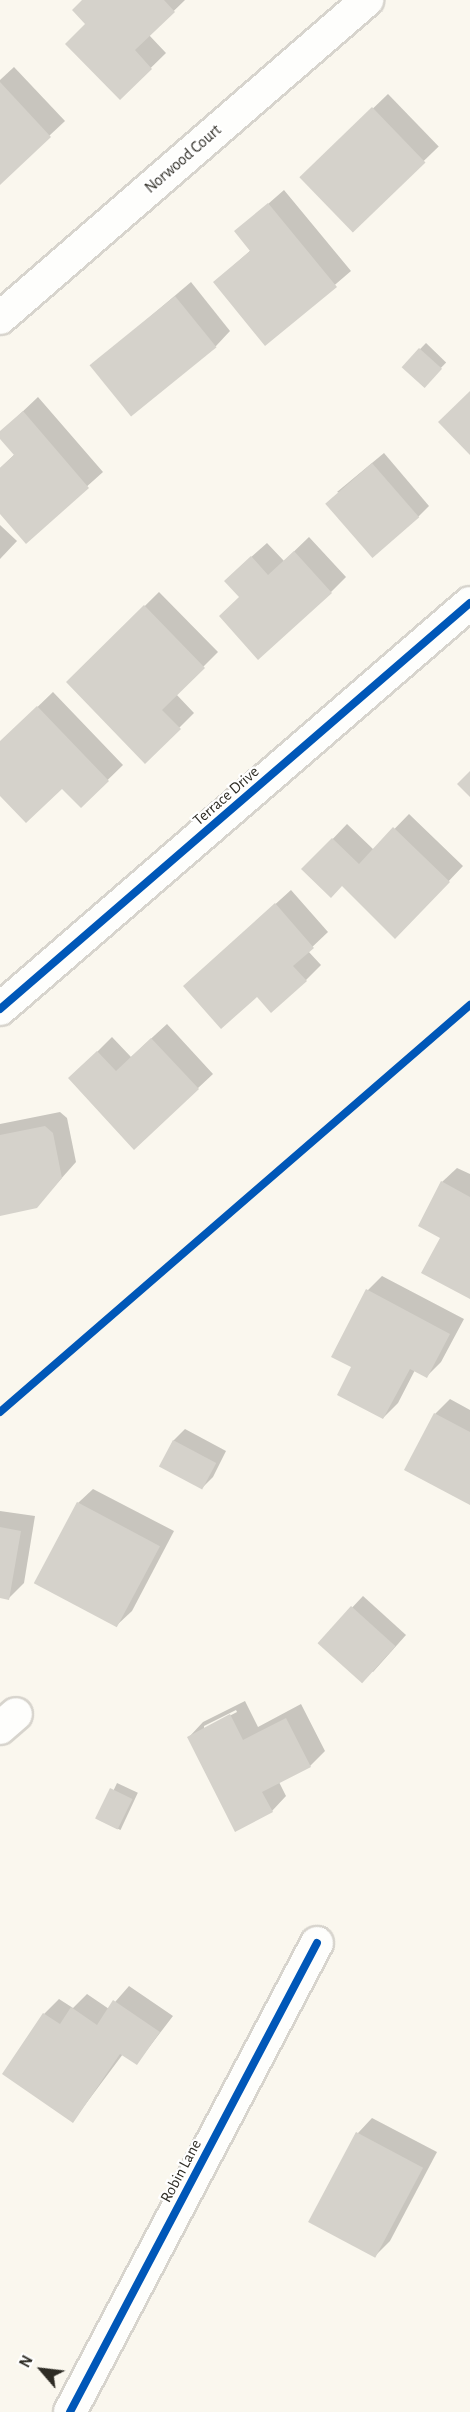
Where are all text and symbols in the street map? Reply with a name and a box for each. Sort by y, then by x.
street label: Norwood Court [141,121,225,197]
street label: Terrace Drive [189,762,263,830]
street label: Robin Lane [156,2136,206,2206]
north arrow [12,2340,72,2400]
text: N [16,2353,36,2370]

